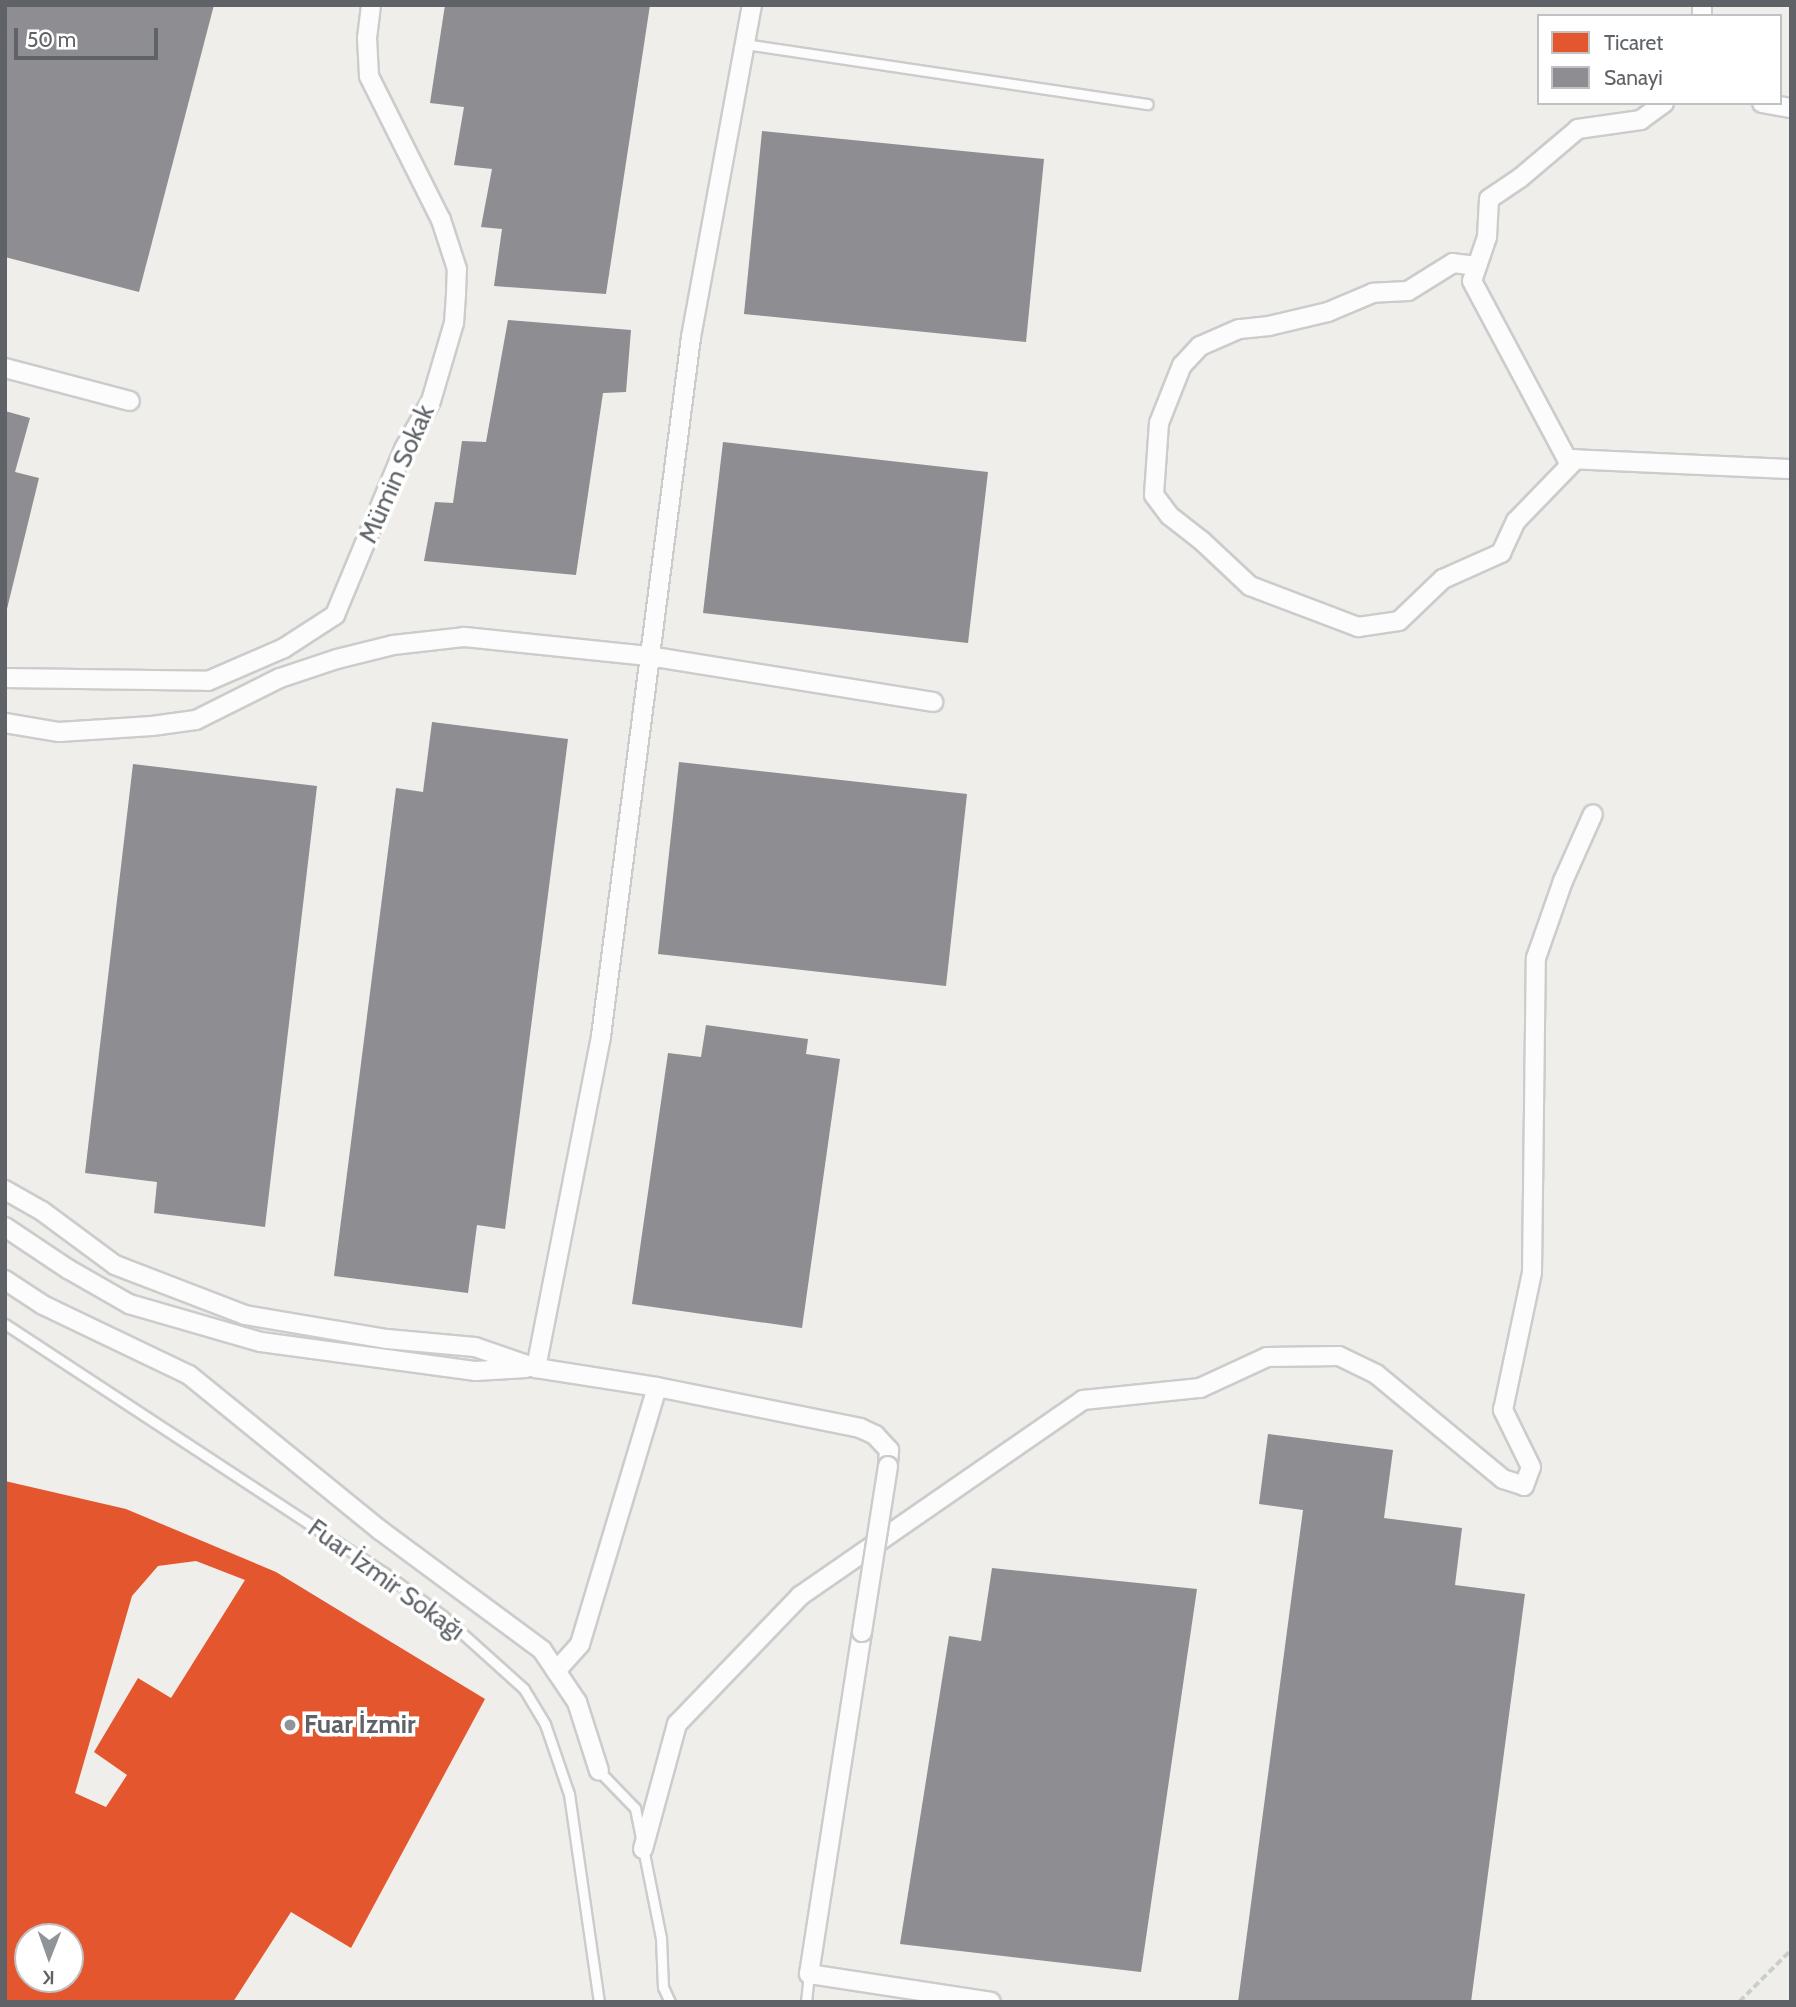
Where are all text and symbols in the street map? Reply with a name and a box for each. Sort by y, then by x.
scale bar [18,14,161,58]
legend [1537,14,1782,105]
text: 50 m [27,27,76,52]
text: Ticaret [1604,30,1663,55]
text: Sanayi [1604,65,1663,90]
street label: Mümin Sokak [353,400,441,548]
street label: Fuar İzmir Sokağı [302,1513,470,1647]
place label: Fuar İzmir [304,1709,416,1741]
marker: Fuar İzmir [282,1717,298,1733]
north arrow [14,1923,84,1993]
text: K [43,1966,55,1989]

